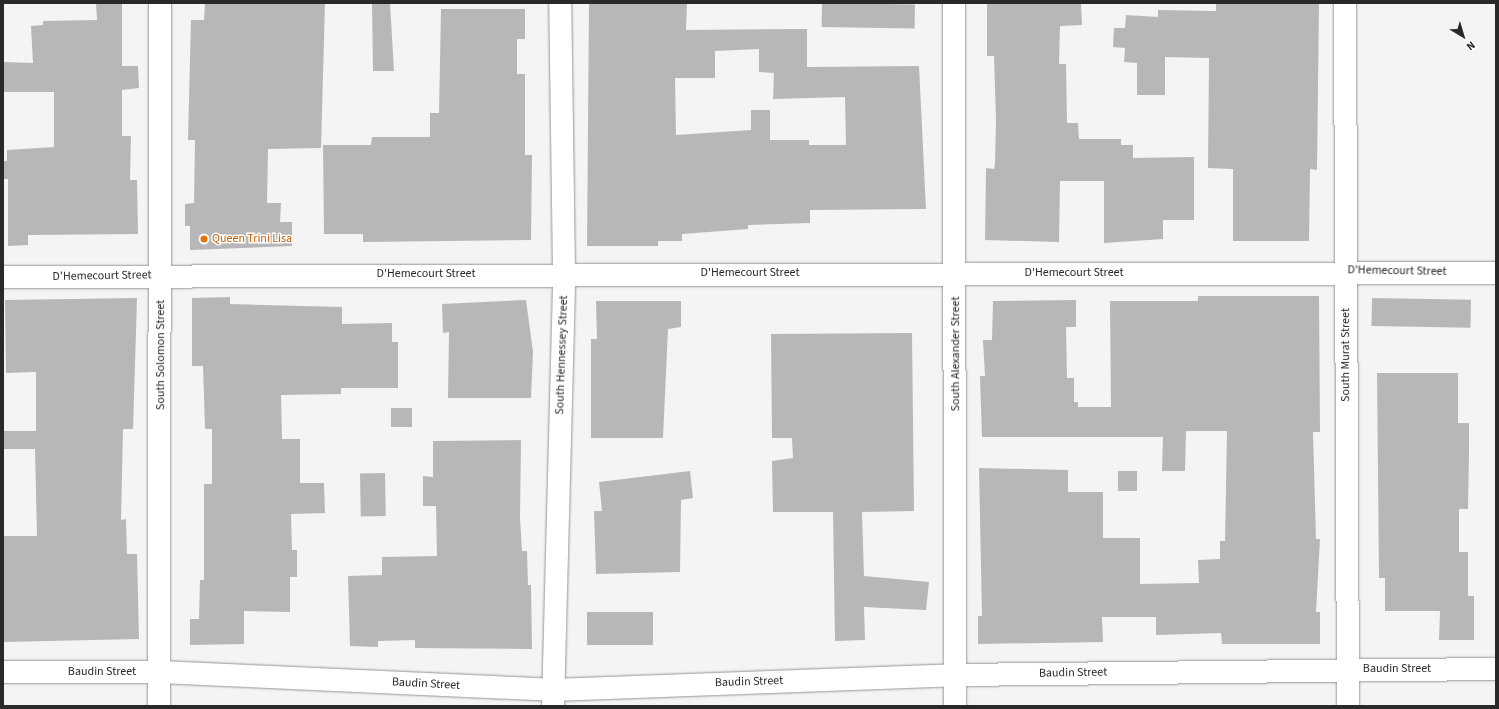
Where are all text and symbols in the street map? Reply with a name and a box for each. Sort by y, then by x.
north arrow [1443,16,1483,56]
text: N [1463,38,1478,54]
place label: Queen Trini Lisa [212,232,292,246]
marker: Queen Trini Lisa [199,234,209,244]
street label: D'Hemecourt Street [1347,263,1447,279]
street label: D'Hemecourt Street [701,266,799,280]
street label: D'Hemecourt Street [1025,266,1123,280]
street label: D'Hemecourt Street [377,267,475,281]
street label: D'Hemecourt Street [52,268,152,284]
street label: South Hennessey Street [553,295,571,415]
street label: South Alexander Street [949,297,963,411]
street label: South Solomon Street [154,300,168,410]
street label: South Murat Street [1339,308,1353,402]
street label: Baudin Street [1363,662,1431,676]
street label: Baudin Street [68,665,136,679]
street label: Baudin Street [1039,665,1107,681]
street label: Baudin Street [715,674,783,690]
street label: Baudin Street [392,675,460,693]

